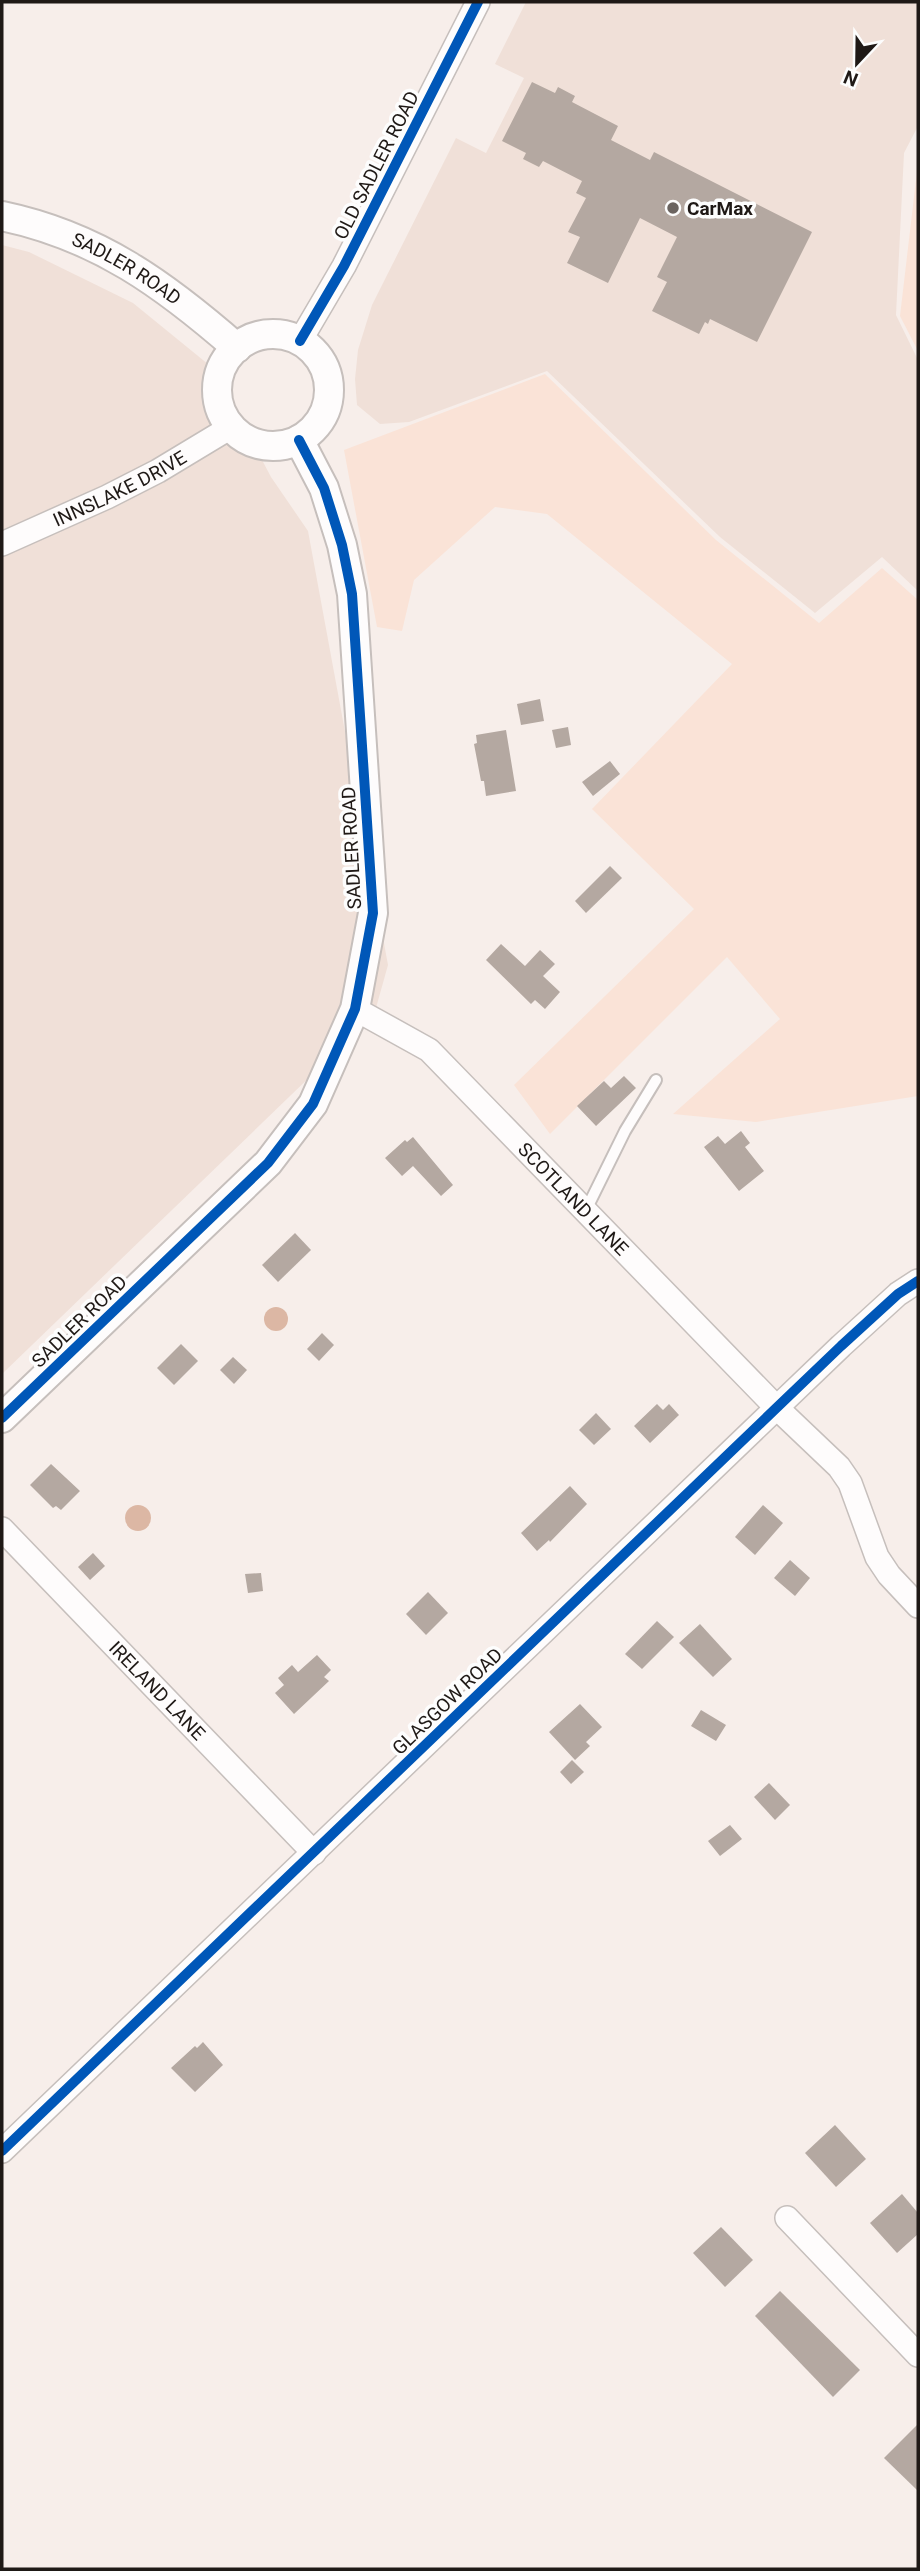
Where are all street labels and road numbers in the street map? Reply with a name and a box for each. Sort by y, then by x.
street label: OLD SADLER ROAD [329,87,424,243]
street label: SADLER ROAD [68,228,185,310]
street label: INNSLAKE DRIVE [49,446,191,532]
street label: SADLER ROAD [337,786,366,910]
street label: SCOTLAND LANE [513,1138,633,1260]
street label: SADLER ROAD [27,1270,132,1372]
street label: IRELAND LANE [104,1636,210,1745]
street label: GLASGOW ROAD [388,1643,507,1760]

